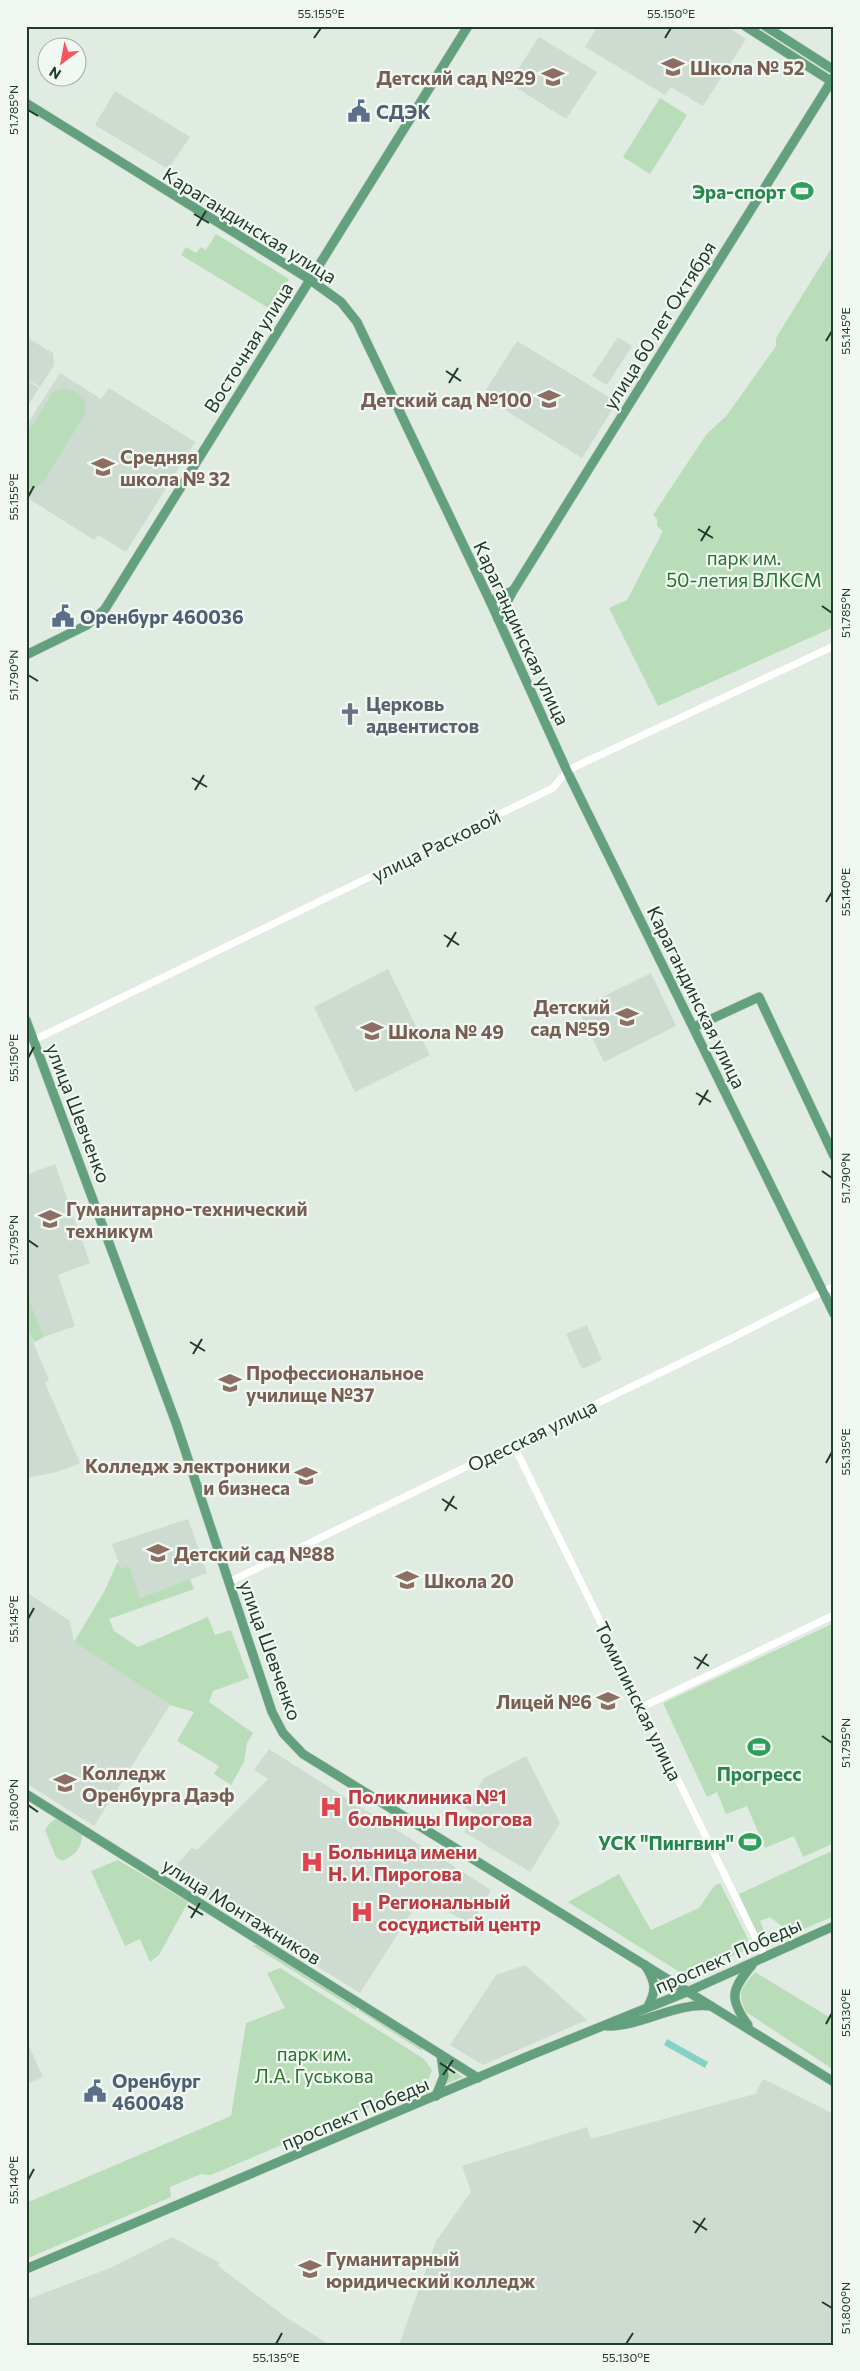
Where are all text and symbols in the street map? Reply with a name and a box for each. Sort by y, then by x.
text: 55.155°E [297,6,345,20]
text: 55.150°E [647,6,695,20]
north arrow [38,38,88,88]
school or university icon: Школа № 52 [660,54,686,80]
place label: Школа № 52 [690,56,805,79]
text: N [46,63,64,83]
school or university icon: Детский сад №29 [540,64,566,90]
place label: Детский сад №29 [376,66,536,89]
text: 51.785°N [6,85,20,135]
public building icon: СДЭК [346,98,372,124]
place label: СДЭК [376,100,431,123]
street label: Карагандинская улица [159,162,341,288]
sports icon: Эра-спорт [789,178,815,204]
place label: Эра-спорт [692,180,786,203]
street label: улица 60 лет Октября [598,237,720,413]
street label: Восточная улица [199,278,297,416]
text: 55.145°E [838,307,852,355]
school or university icon: Детский сад №100 [536,386,562,412]
place label: Детский сад №100 [361,388,532,411]
place label: Средняя школа № 32 [120,445,230,490]
school or university icon: Средняя школа № 32 [90,454,116,480]
text: 55.155°E [6,473,20,521]
street label: Карагандинская улица [469,537,575,729]
park label: парк им. 50-летия ВЛКСМ [666,546,822,591]
text: 51.785°N [838,588,852,638]
public building icon: Оренбург 460036 [50,603,76,629]
place label: Оренбург 460036 [80,605,244,628]
text: 51.790°N [6,650,20,700]
place label: Церковь адвентистов [366,692,479,737]
church icon: Церковь адвентистов [337,701,363,727]
street label: улица Расковой [368,804,504,886]
text: 55.140°E [838,868,852,916]
street label: Карагандинская улица [643,902,751,1092]
place label: Детский сад №59 [530,995,610,1040]
school or university icon: Детский сад №59 [614,1004,640,1030]
school or university icon: Школа № 49 [359,1018,385,1044]
place label: Школа № 49 [388,1020,504,1043]
text: 55.150°E [6,1034,20,1082]
street label: улица Шевченко [42,1040,116,1186]
text: 51.790°N [838,1153,852,1203]
place label: Гуманитарно-технический техникум [66,1197,307,1242]
school or university icon: Гуманитарно-технический техникум [37,1206,63,1232]
text: 51.795°N [6,1215,20,1265]
place label: Профессиональное училище №37 [246,1361,424,1406]
school or university icon: Профессиональное училище №37 [217,1370,243,1396]
street label: Одесская улица [464,1394,600,1476]
text: 55.135°E [838,1428,852,1476]
place label: Колледж электроники и бизнеса [85,1454,290,1499]
school or university icon: Колледж электроники и бизнеса [293,1463,319,1489]
school or university icon: Детский сад №88 [145,1540,171,1566]
place label: Детский сад №88 [174,1542,335,1565]
school or university icon: Школа 20 [394,1567,420,1593]
place label: Школа 20 [424,1569,514,1592]
street label: улица Шевченко [235,1577,307,1723]
text: 55.145°E [6,1595,20,1643]
street label: Томилинская улица [590,1618,688,1784]
school or university icon: Лицей №6 [595,1688,621,1714]
place label: Лицей №6 [496,1690,592,1713]
text: 51.795°N [838,1718,852,1768]
sports icon: Прогресс [746,1734,772,1760]
place label: Колледж Оренбурга Даэф [82,1761,234,1806]
place label: Прогресс [717,1762,801,1785]
school or university icon: Колледж Оренбурга Даэф [52,1770,78,1796]
text: 51.800°N [6,1779,20,1831]
place label: Поликлиника №1 больницы Пирогова [348,1785,532,1830]
hospital icon: Поликлиника №1 больницы Пирогова [318,1794,344,1820]
sports icon: УСК "Пингвин" [737,1829,763,1855]
place label: УСК "Пингвин" [598,1831,734,1854]
place label: Больница имени Н. И. Пирогова [328,1840,477,1885]
hospital icon: Больница имени Н. И. Пирогова [299,1849,325,1875]
street label: улица Монтажников [158,1853,326,1969]
place label: Региональный сосудистый центр [378,1890,541,1935]
hospital icon: Региональный сосудистый центр [349,1899,375,1925]
street label: проспект Победы [651,1912,805,1998]
text: 55.130°E [838,1989,852,2037]
park label: парк им. Л.А. Гуськова [254,2042,374,2087]
place label: Оренбург 460048 [112,2069,201,2114]
street label: проспект Победы [278,2072,432,2154]
public building icon: Оренбург 460048 [82,2078,108,2104]
text: 55.140°E [6,2156,20,2204]
place label: Гуманитарный юридический колледж [326,2247,535,2292]
school or university icon: Гуманитарный юридический колледж [297,2256,323,2282]
text: 51.800°N [838,2282,852,2334]
text: 55.135°E [252,2350,300,2364]
text: 55.130°E [602,2350,650,2364]

